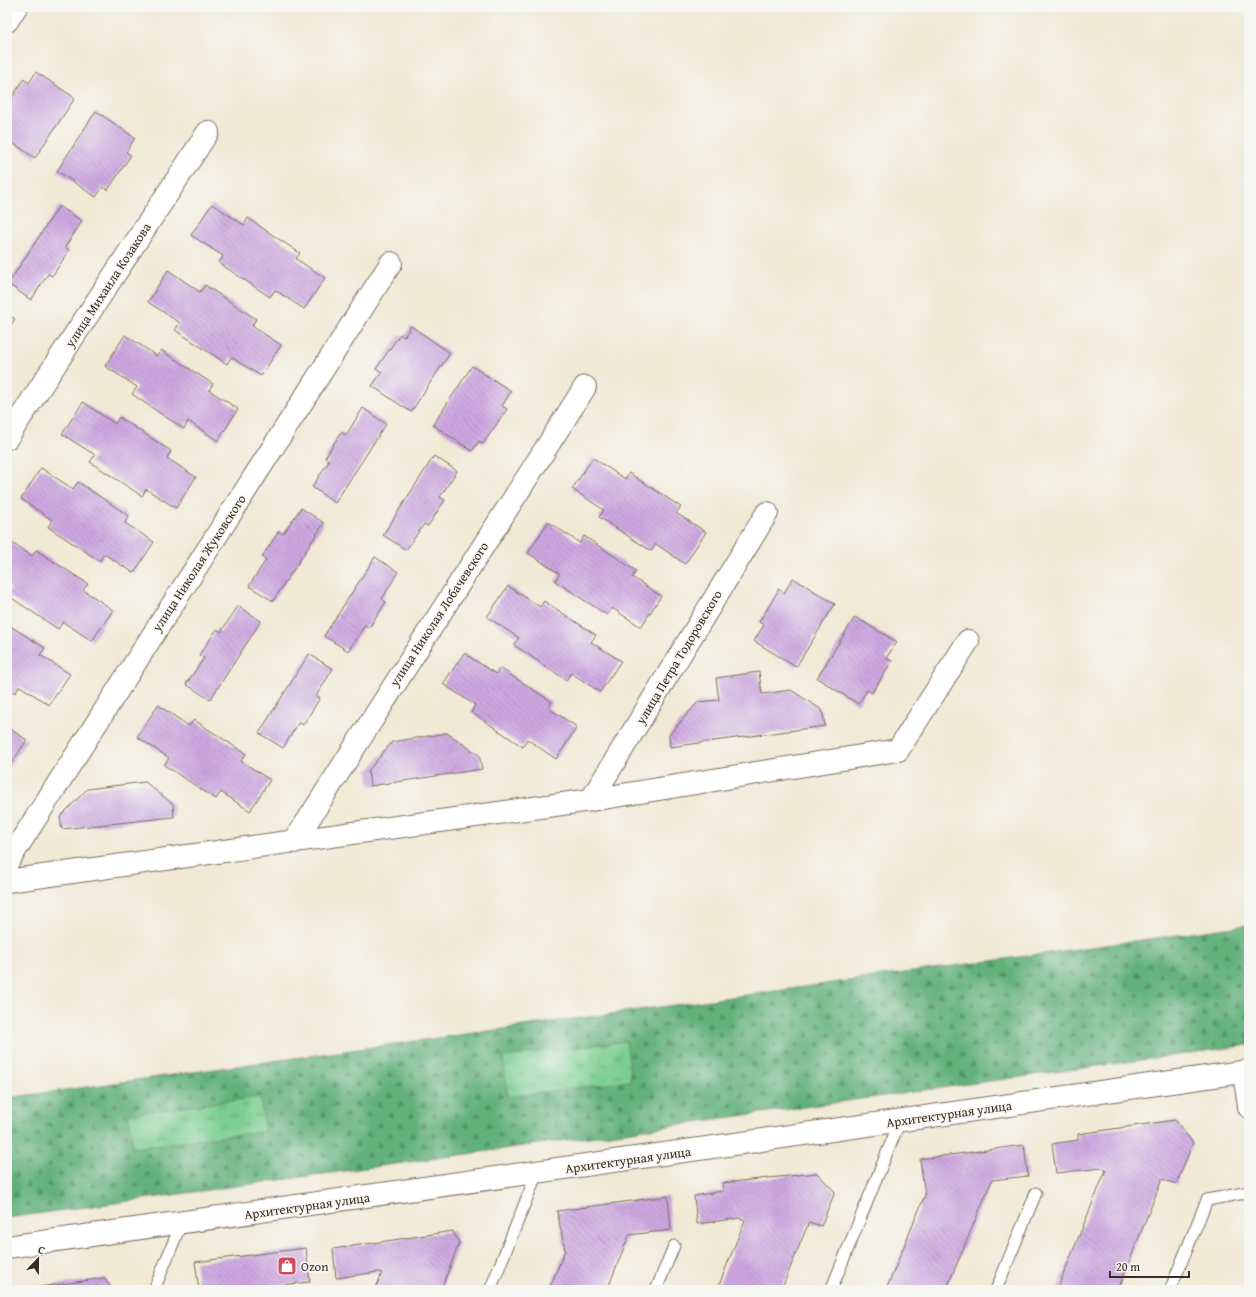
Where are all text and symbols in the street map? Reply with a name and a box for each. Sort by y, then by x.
street label: улица Михаила Козакова [60,218,156,352]
street label: улица Николая Жуковского [147,491,251,636]
street label: улица Николая Лобачевского [384,538,493,691]
street label: улица Петра Тодоровского [631,586,727,729]
street label: Архитектурная улица [885,1096,1014,1132]
street label: Архитектурная улица [564,1142,693,1178]
street label: Архитектурная улица [243,1188,372,1224]
north arrow [18,1239,58,1279]
text: С [36,1241,48,1258]
scale bar [1110,1253,1189,1279]
shop icon: Ozon [276,1255,298,1277]
place label: Ozon [301,1257,329,1276]
text: 20 m [1116,1258,1140,1275]

